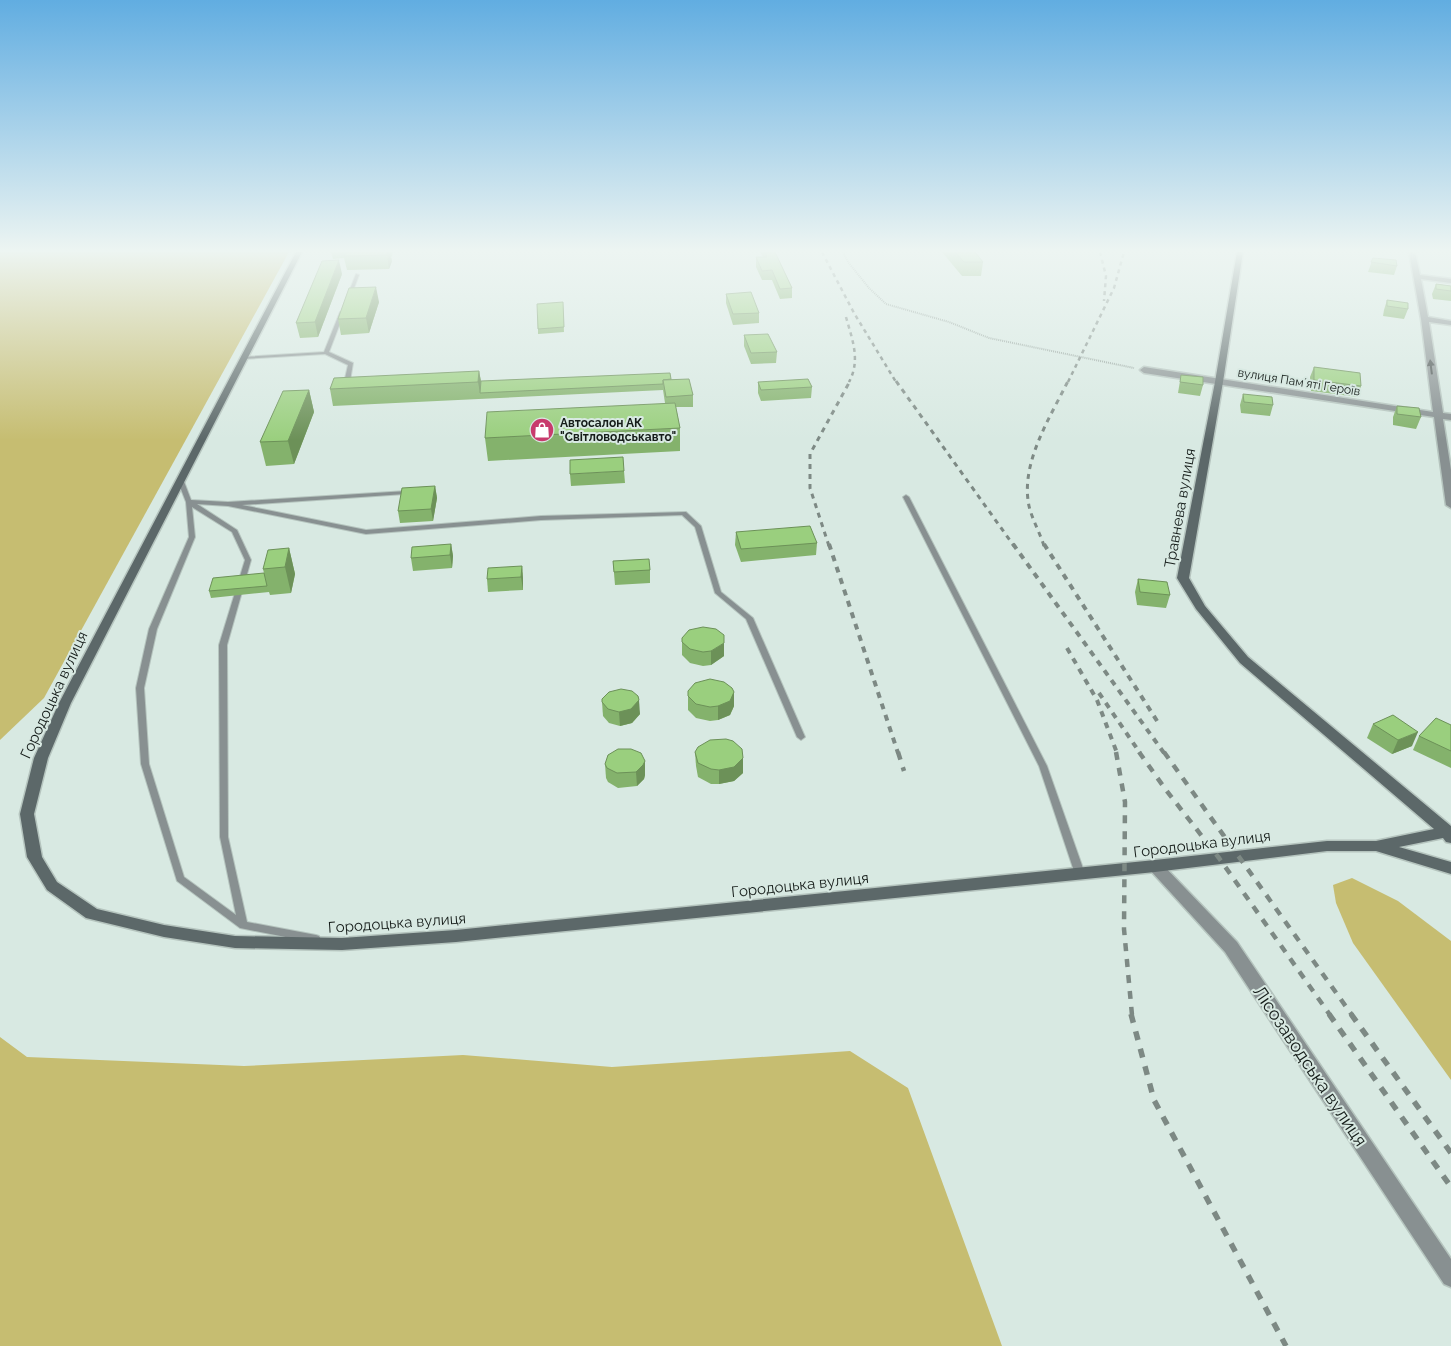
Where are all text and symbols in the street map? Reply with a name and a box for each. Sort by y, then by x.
one-way arrow [1427,358,1435,374]
street label: вулиця Памʼяті Героїв [1237,365,1361,399]
place label: Автосалон АК "Світловодськавто" [560,416,676,444]
shop icon: Автосалон АК "Світловодськавто" [529,417,555,443]
street label: Травнева вулиця [1161,447,1199,569]
street label: Городоцька вулиця [17,629,91,761]
street label: Городоцька вулиця [1132,827,1272,861]
street label: Городоцька вулиця [730,869,870,901]
street label: Городоцька вулиця [327,909,467,937]
street label: Лісозаводська вулиця [1249,982,1372,1150]

